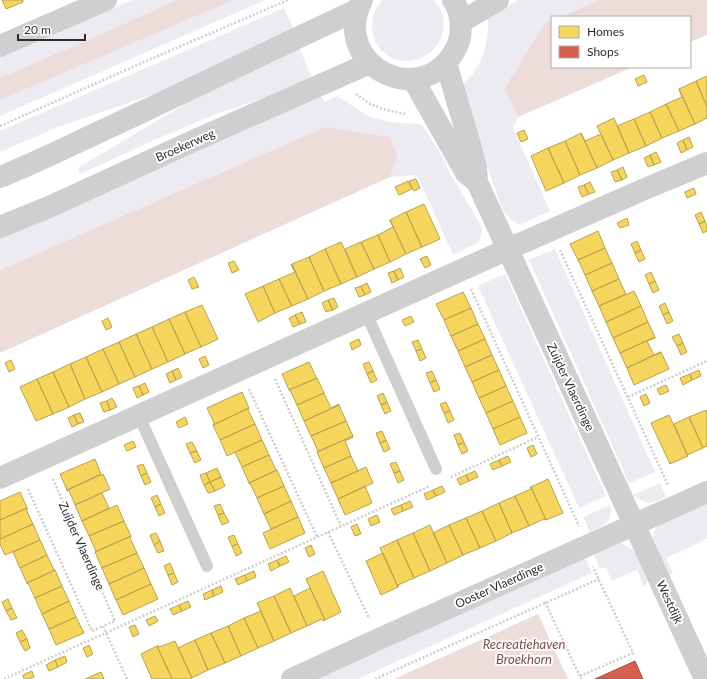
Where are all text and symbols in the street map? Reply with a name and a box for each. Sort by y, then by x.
scale bar [18,16,85,42]
legend [551,16,691,68]
text: 20 m [24,22,51,37]
text: Homes [587,24,624,39]
text: Shops [587,44,619,59]
street label: Broekerweg [153,125,217,165]
street label: Zuijder Vlaerdinge [544,341,598,433]
street label: Zuijder Vlaerdinge [56,499,108,593]
street label: Ooster Vlaerdinge [453,559,545,611]
street label: Westdijk [653,578,687,627]
water label: Recreatiehaven Broekhorn [483,636,565,667]

